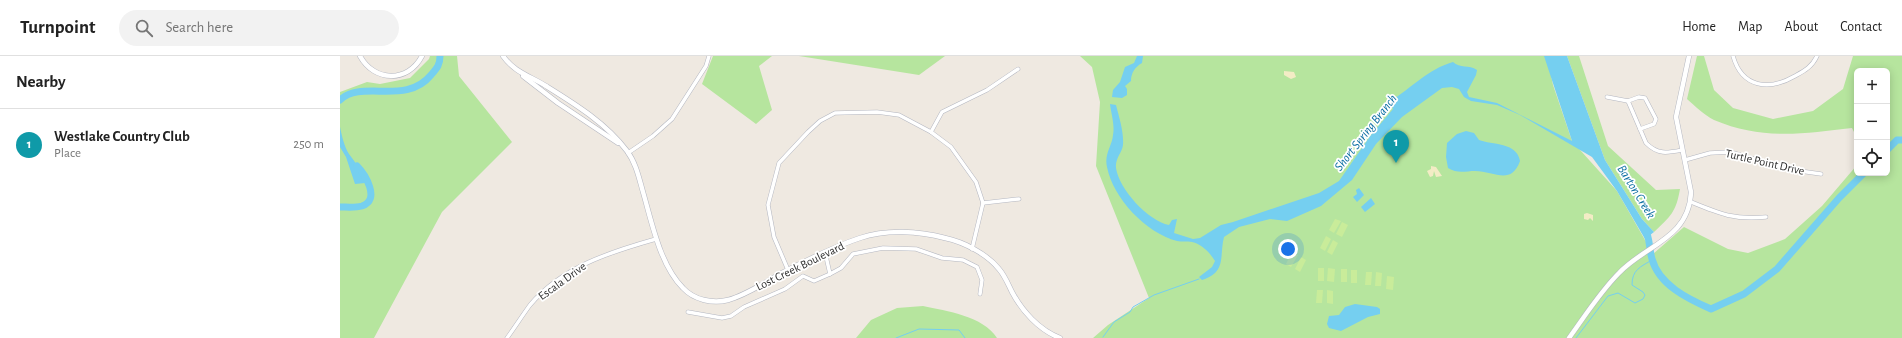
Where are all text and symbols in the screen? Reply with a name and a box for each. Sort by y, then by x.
search box [119,10,399,46]
icon: search [133,17,155,39]
text: Turnpoint [20,18,95,37]
text: Search here [165,20,233,35]
text: Home [1682,20,1716,34]
text: Map [1738,20,1762,34]
text: About [1784,20,1818,34]
text: Contact [1840,20,1882,34]
map controls [1854,68,1890,176]
button: + [1854,68,1890,104]
text: Nearby [16,73,66,90]
water label: Short Spring Branch [1332,92,1400,174]
button: − [1854,104,1890,140]
text: Westlake Country Club [54,129,190,144]
pin: 1 [1383,130,1409,163]
text: 1 [27,138,31,151]
text: 250 m [293,138,324,151]
button: locate [1854,140,1890,176]
text: Place [54,147,81,160]
street label: Turtle Point Drive [1724,147,1806,177]
water label: Barton Creek [1615,163,1657,221]
street label: Lost Creek Boulevard [754,239,846,293]
your location [1278,239,1298,259]
street label: Escala Drive [536,260,588,302]

